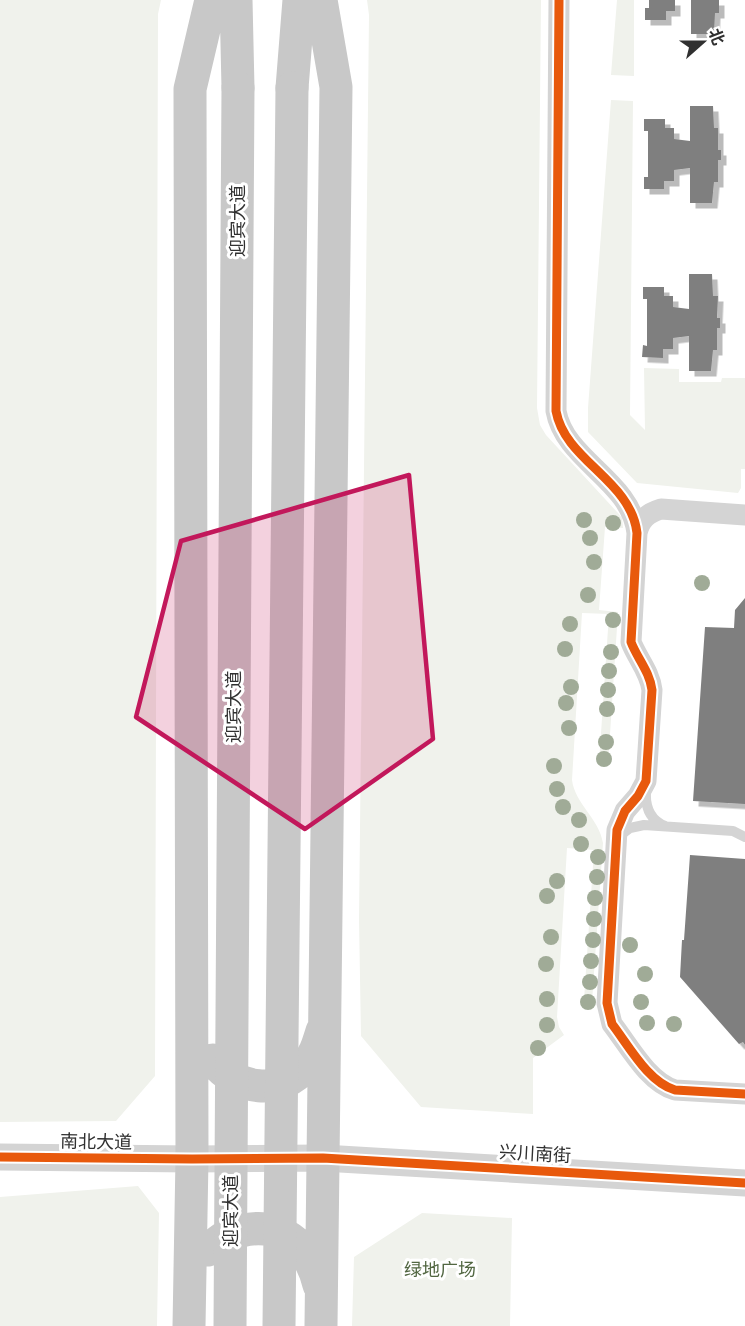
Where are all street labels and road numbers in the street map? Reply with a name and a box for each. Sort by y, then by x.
street label: 迎宾大道 [227,185,249,257]
street label: 迎宾大道 [223,671,245,743]
street label: 南北大道 [60,1130,132,1154]
street label: 兴川南街 [498,1141,572,1167]
street label: 迎宾大道 [220,1175,242,1247]

